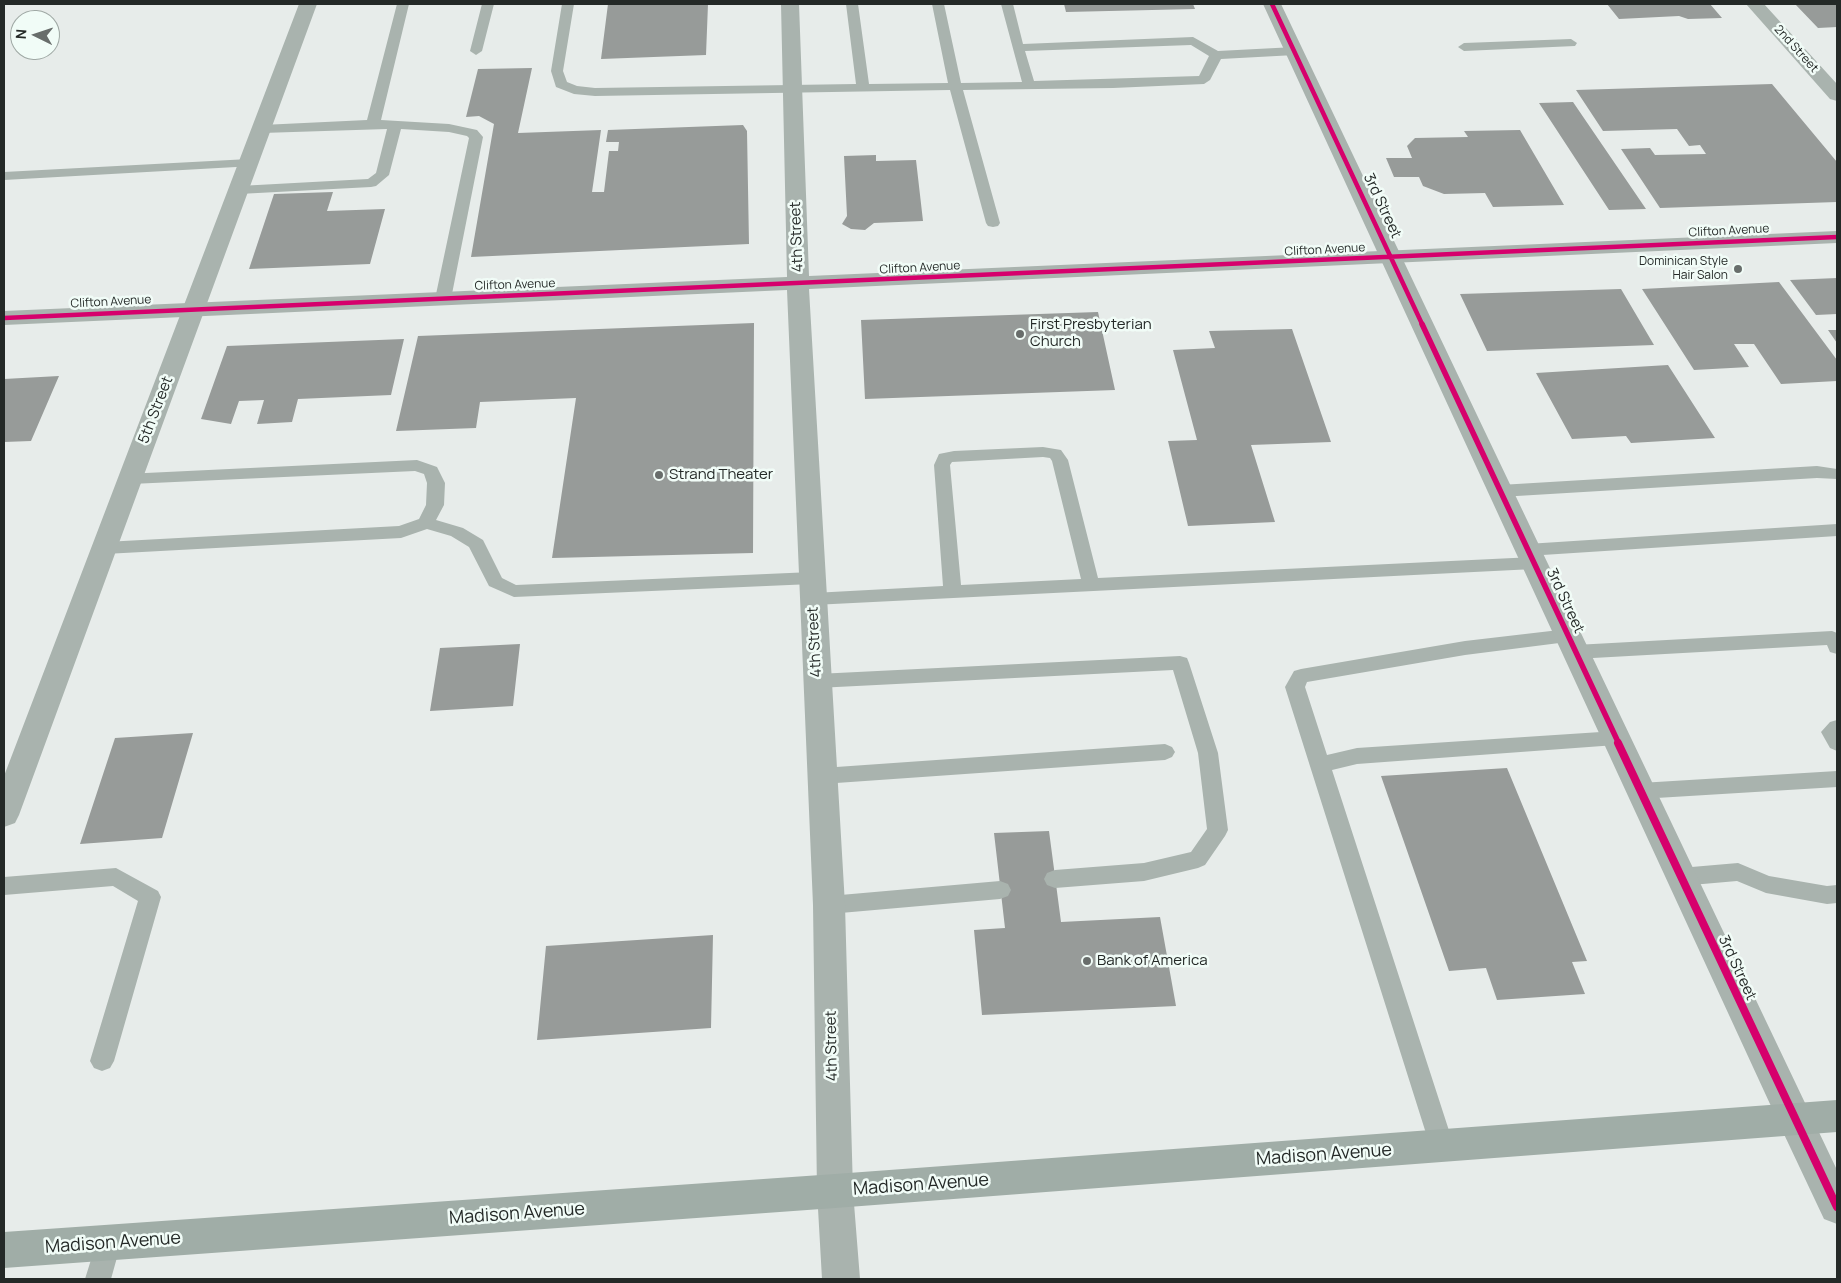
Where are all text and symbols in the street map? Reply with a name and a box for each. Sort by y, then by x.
north arrow [10,10,60,60]
street label: 2nd Street [1771,22,1821,76]
text: N [11,28,30,40]
street label: 3rd Street [1359,171,1405,241]
street label: 4th Street [787,201,807,273]
street label: Clifton Avenue [1688,222,1770,240]
street label: Clifton Avenue [1284,241,1366,259]
place label: Dominican Style Hair Salon [1639,255,1728,283]
street label: Clifton Avenue [879,259,961,277]
marker: Dominican Style Hair Salon [1732,263,1744,275]
street label: Clifton Avenue [474,276,556,294]
street label: Clifton Avenue [70,293,152,311]
place label: First Presbyterian Church [1030,316,1152,351]
marker: First Presbyterian Church [1014,328,1026,340]
street label: 5th Street [135,374,177,446]
place label: Strand Theater [669,466,773,484]
marker: Strand Theater [653,469,665,481]
street label: 3rd Street [1542,566,1588,636]
street label: 4th Street [804,606,826,678]
street label: 3rd Street [1714,933,1760,1003]
place label: Bank of America [1097,952,1208,970]
marker: Bank of America [1081,955,1093,967]
street label: 4th Street [822,1010,842,1082]
street label: Madison Avenue [1255,1139,1393,1171]
street label: Madison Avenue [852,1169,990,1201]
street label: Madison Avenue [448,1198,586,1230]
street label: Madison Avenue [44,1227,182,1259]

